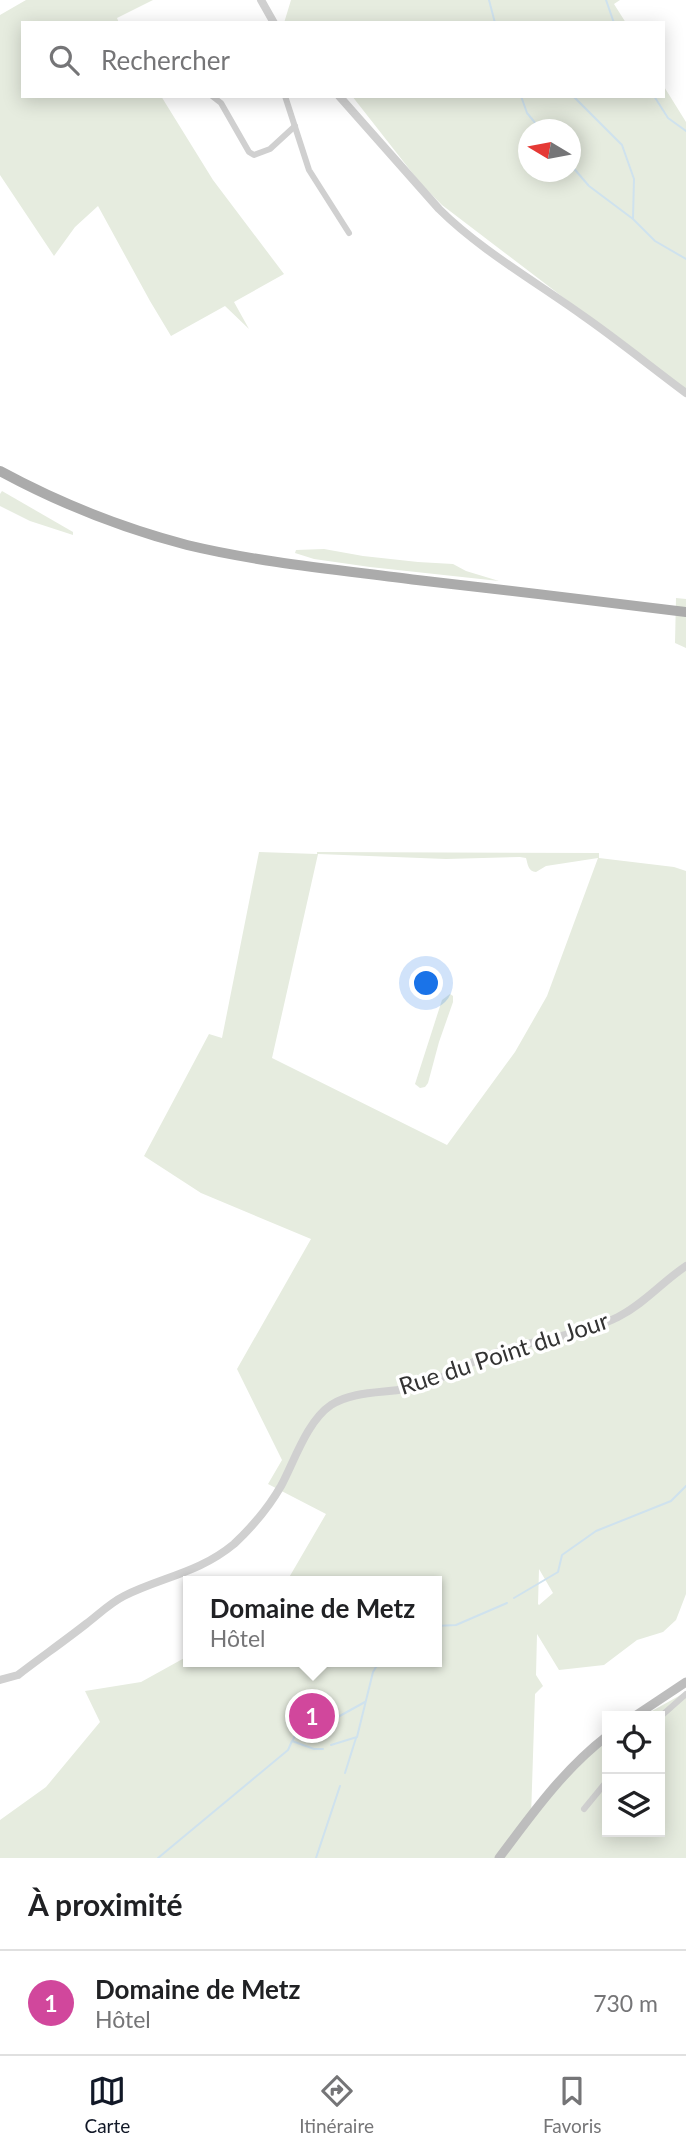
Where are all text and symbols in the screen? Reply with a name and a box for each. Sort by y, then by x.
search box [21,21,665,98]
icon: search [45,41,83,79]
text: Rechercher [101,44,230,76]
north arrow [518,119,581,182]
your location [409,966,443,1000]
street label: Rue du Point du Jour [395,1305,612,1400]
popup [183,1576,442,1667]
text: Domaine de Metz [210,1592,415,1624]
text: Hôtel [210,1624,266,1652]
pin: 1 [289,1690,335,1742]
map controls [602,1711,665,1837]
button: locate [602,1711,665,1774]
button: layers [602,1774,665,1837]
text: À proximité [28,1886,183,1922]
text: Domaine de Metz [95,1973,300,2005]
text: 1 [44,1989,58,2017]
text: 730 m [593,1989,658,2017]
text: Hôtel [95,2005,151,2033]
tab: Carte [84,2072,130,2137]
tab: Itinéraire [299,2072,374,2137]
tab: Favoris [543,2072,602,2137]

